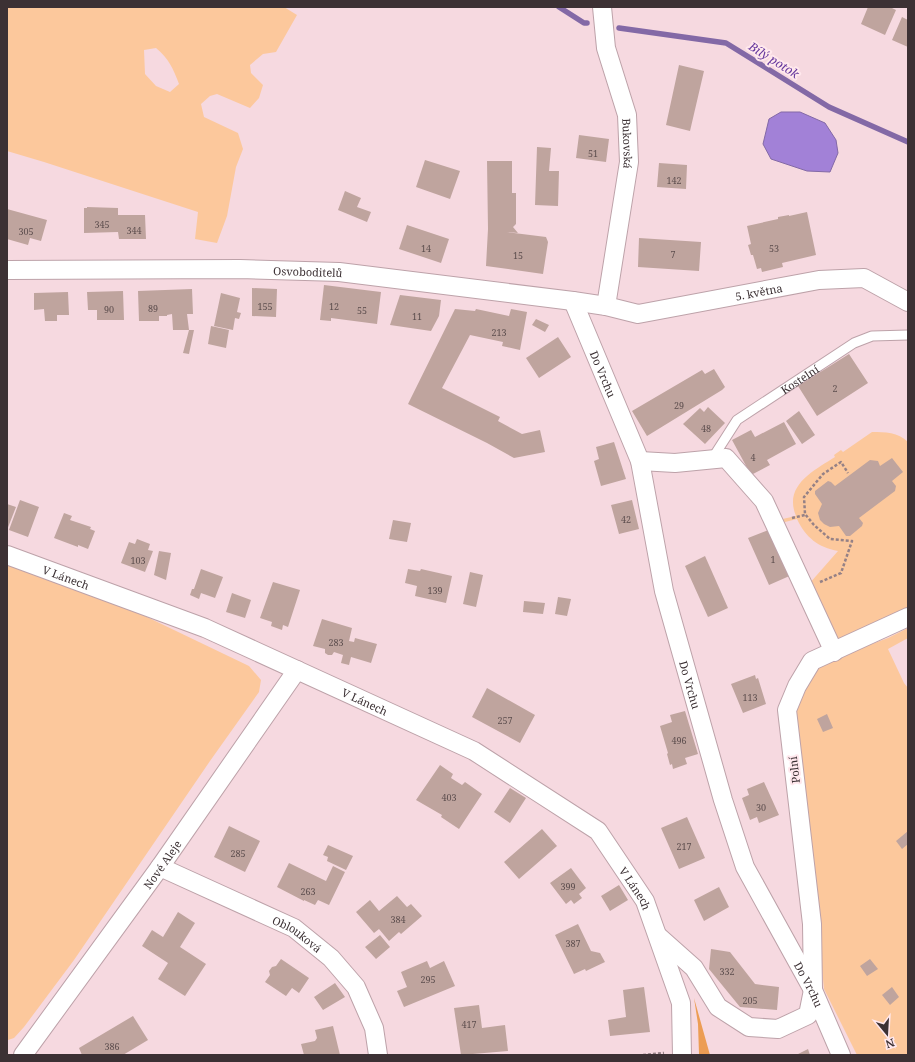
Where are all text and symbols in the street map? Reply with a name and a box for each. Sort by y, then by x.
water label: Bílý potok [745,37,803,83]
street label: Bukovská [620,118,637,170]
house number: 51 [588,147,598,160]
house number: 142 [666,174,682,187]
house number: 345 [94,218,110,231]
house number: 344 [126,224,142,237]
house number: 305 [18,225,34,238]
house number: 14 [421,242,431,255]
house number: 53 [769,242,779,255]
house number: 7 [670,248,676,261]
house number: 15 [513,249,523,262]
street label: Osvoboditelů [273,263,344,280]
street label: 5. května [734,280,784,303]
house number: 155 [257,300,273,313]
house number: 12 [329,300,339,313]
house number: 89 [148,302,158,315]
house number: 90 [104,303,114,316]
house number: 55 [357,304,367,317]
house number: 11 [412,310,422,323]
house number: 213 [491,326,507,339]
street label: Do Vrchu [587,348,620,399]
street label: Kostelní [777,361,822,397]
house number: 2 [832,382,838,395]
house number: 29 [674,399,684,412]
house number: 48 [701,422,711,435]
house number: 4 [750,451,756,464]
house number: 42 [621,513,631,526]
house number: 1 [770,553,776,566]
house number: 103 [130,554,146,567]
street label: V Lánech [41,561,92,592]
house number: 139 [427,584,443,597]
house number: 283 [328,636,344,649]
street label: Do Vrchu [677,659,704,710]
street label: V Lánech [340,684,390,718]
house number: 113 [742,691,758,704]
house number: 257 [497,714,513,727]
house number: 496 [671,734,687,747]
street label: Polní [785,755,803,784]
house number: 403 [441,791,457,804]
house number: 30 [756,801,766,814]
street label: Nové Aleje [139,837,184,891]
house number: 217 [676,840,692,853]
house number: 285 [230,847,246,860]
street label: V Lánech [616,864,655,912]
house number: 399 [560,880,576,893]
house number: 263 [300,885,316,898]
street label: Oblouková [270,912,325,955]
house number: 384 [390,913,406,926]
house number: 387 [565,937,581,950]
street label: Do Vrchu [791,959,827,1009]
house number: 332 [719,965,735,978]
house number: 295 [420,973,436,986]
house number: 205 [742,994,758,1007]
north arrow [867,1014,907,1054]
house number: 417 [461,1018,477,1031]
text: N [883,1036,897,1053]
house number: 386 [104,1040,120,1053]

